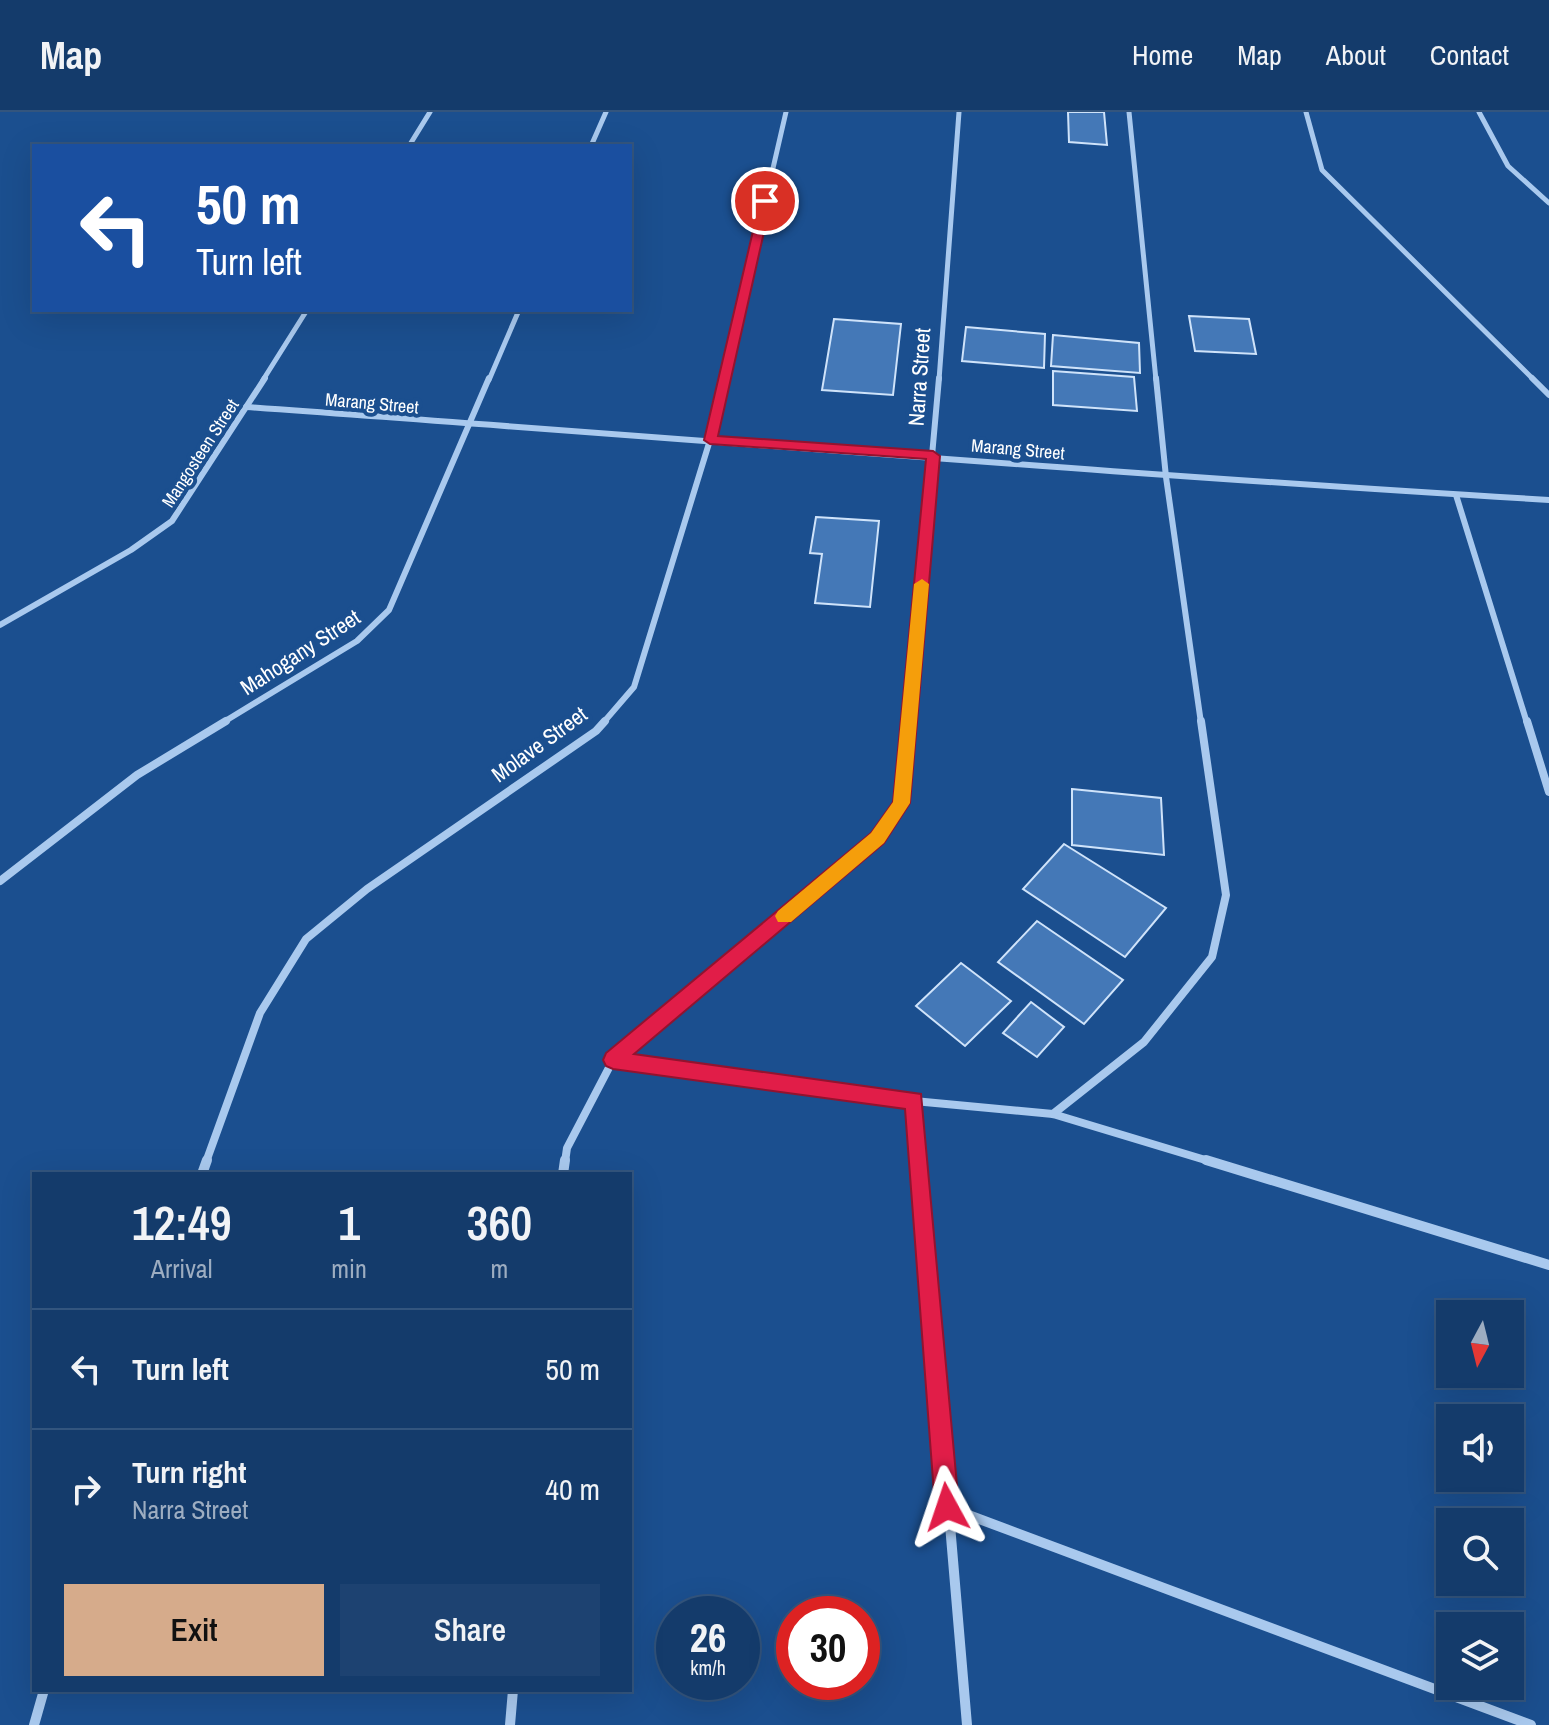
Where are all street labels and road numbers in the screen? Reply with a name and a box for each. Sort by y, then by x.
street label: Narra Street [901,327,937,427]
street label: Marang Street [324,386,420,420]
street label: Mangosteen Street [156,394,244,512]
street label: Marang Street [970,432,1066,466]
street label: Mahogany Street [234,602,366,702]
street label: Molave Street [485,699,593,789]

